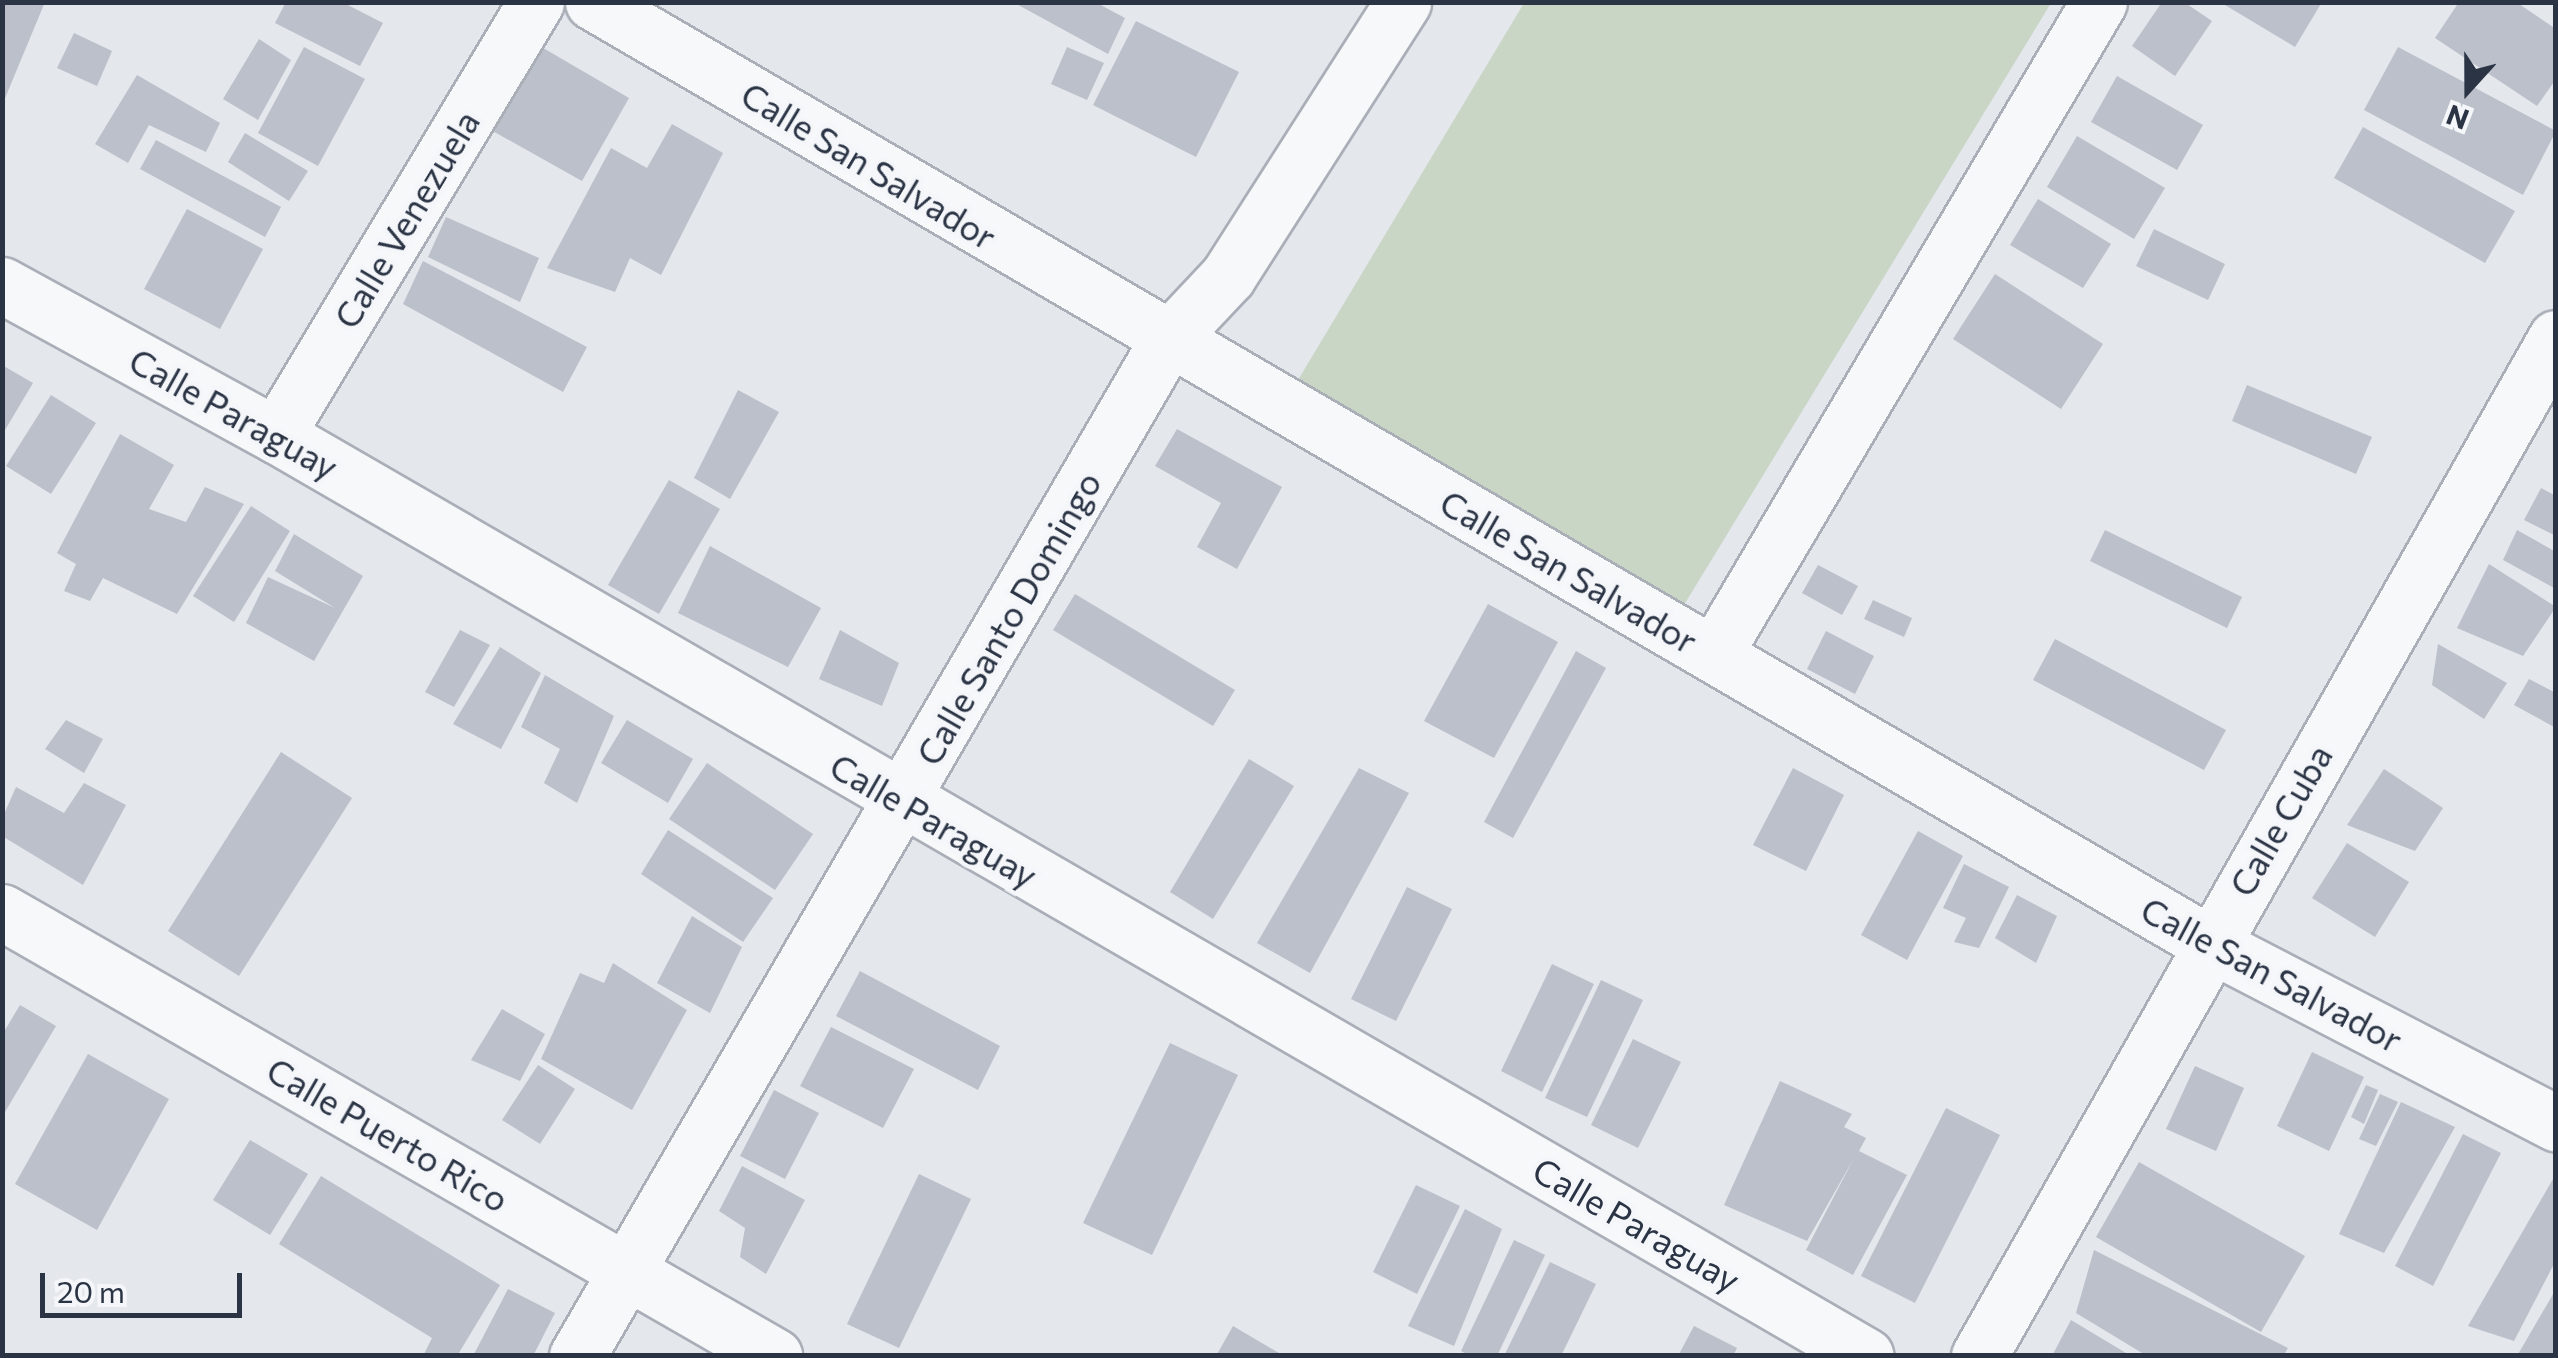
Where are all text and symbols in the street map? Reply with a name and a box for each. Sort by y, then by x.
north arrow [2418,40,2518,140]
street label: Calle San Salvador [734,72,1004,258]
text: N [2441,98,2473,138]
street label: Calle Venezuela [325,103,487,335]
street label: Calle Paraguay [122,338,346,488]
street label: Calle Santo Domingo [907,464,1109,772]
street label: Calle San Salvador [1433,480,1705,662]
street label: Calle Cuba [2220,737,2340,903]
street label: Calle Paraguay [823,744,1045,896]
street label: Calle San Salvador [2134,887,2410,1061]
street label: Calle Puerto Rico [260,1048,516,1220]
street label: Calle Paraguay [1526,1148,1748,1300]
scale bar [45,1253,248,1315]
text: 20 m [57,1272,125,1309]

